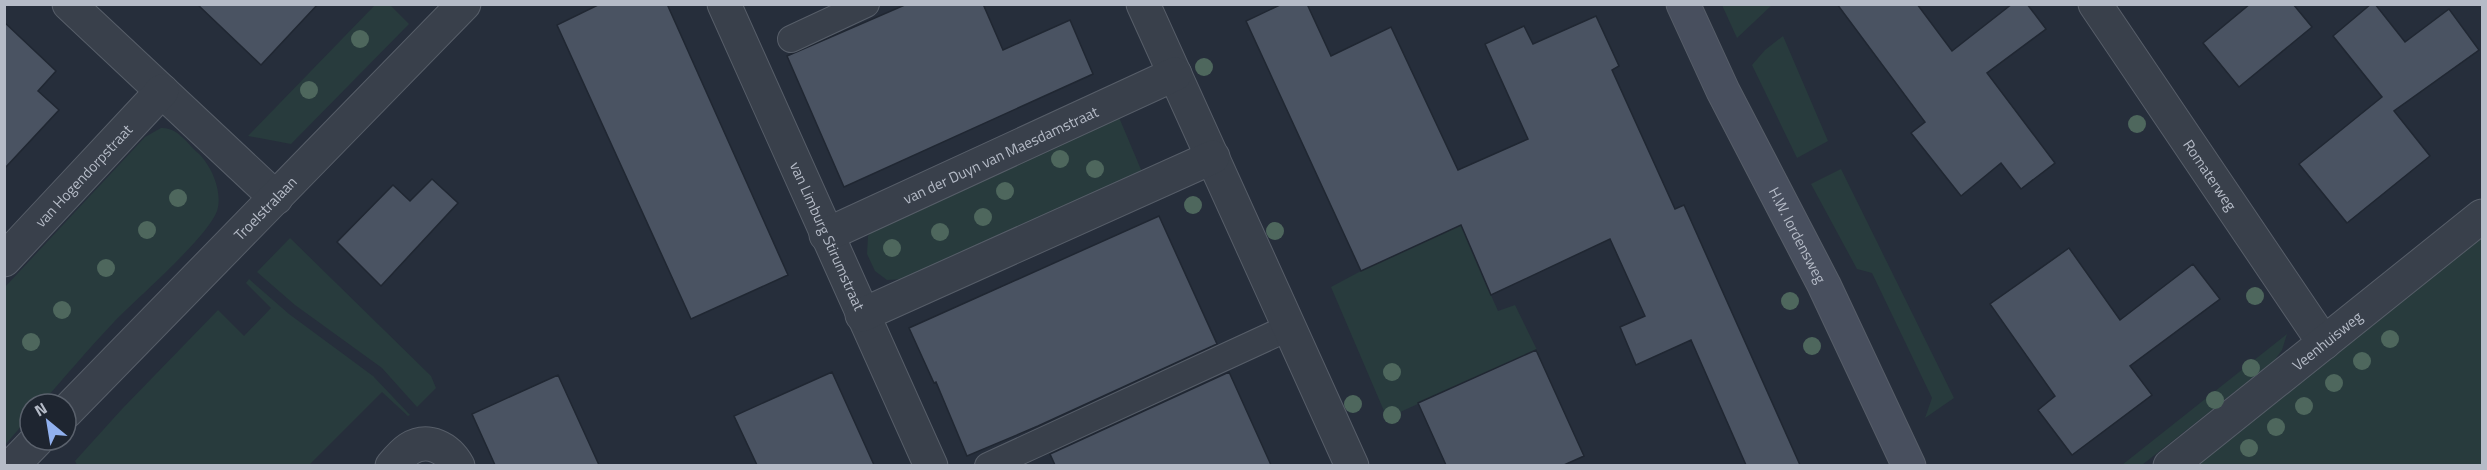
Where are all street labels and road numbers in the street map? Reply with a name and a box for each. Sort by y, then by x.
street label: van der Duyn van Maesdamstraat [899,99,1102,210]
street label: van Hogendorpstraat [29,118,138,232]
street label: Romaterweg [2178,134,2243,215]
street label: van Limburg Stirumstraat [784,158,872,315]
street label: Troelstralaan [228,171,302,245]
street label: H.W. Iordensweg [1763,183,1833,287]
street label: Veenhuisweg [2287,305,2367,376]

